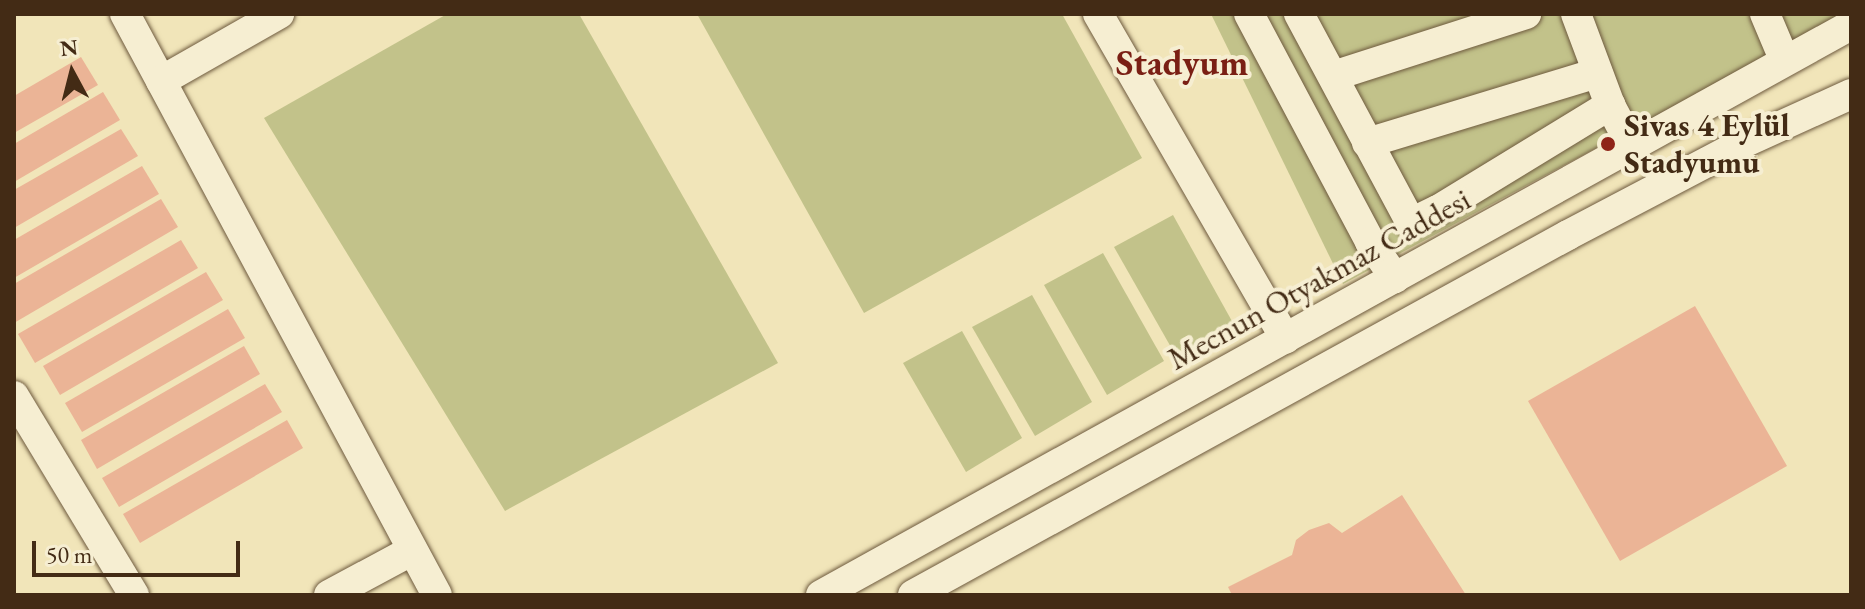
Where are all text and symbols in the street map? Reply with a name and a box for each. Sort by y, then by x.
north arrow [32,32,112,112]
text: N [58,32,80,63]
district label: Stadyum [1116,41,1248,85]
place label: Sivas 4 Eylül Stadyumu [1624,107,1790,182]
marker: Sivas 4 Eylül Stadyumu [1599,135,1617,153]
street label: Mecnun Otyakmaz Caddesi [1161,180,1477,378]
scale bar [36,525,244,575]
text: 50 m [46,539,93,570]

